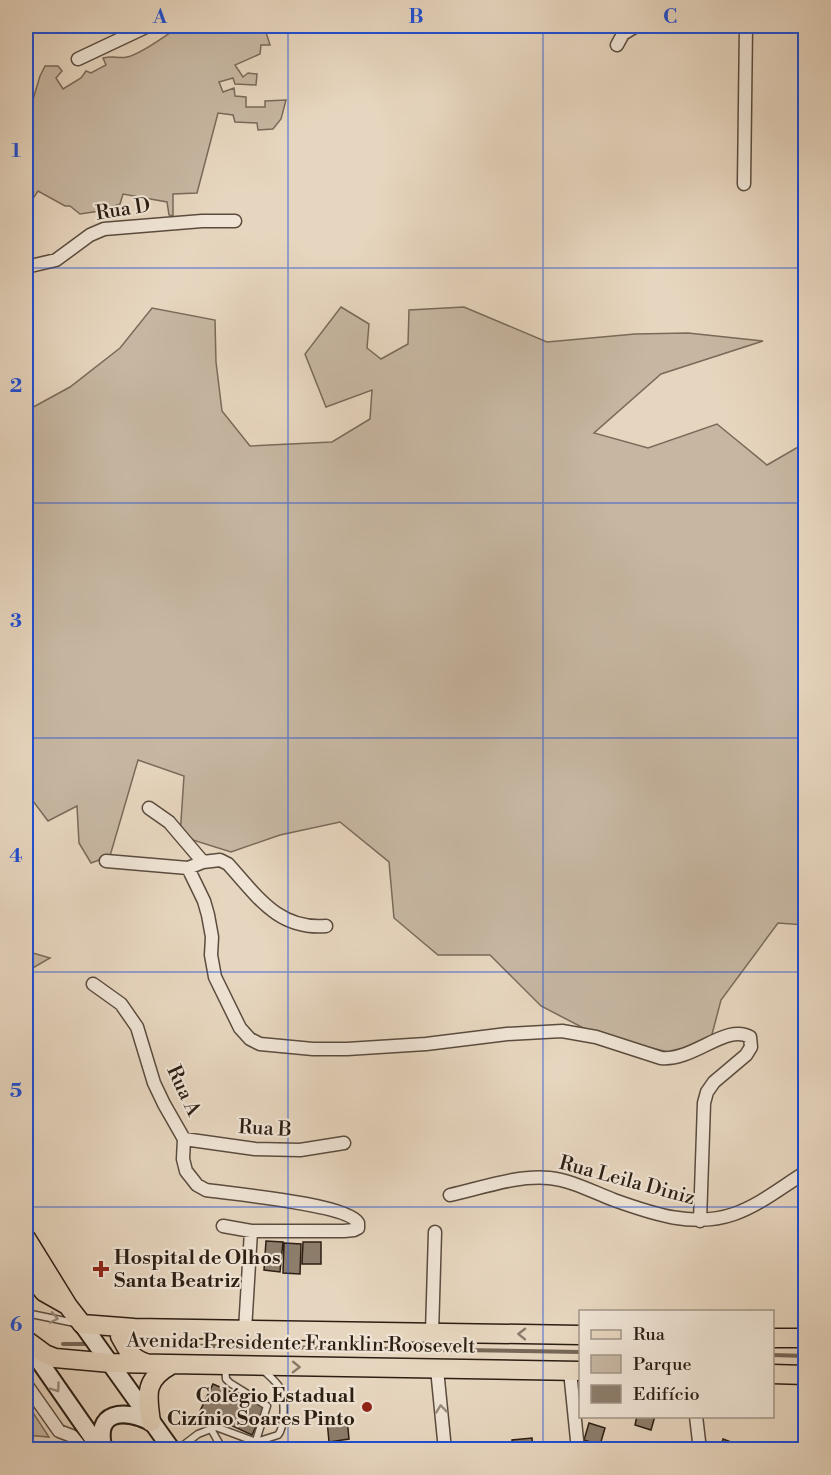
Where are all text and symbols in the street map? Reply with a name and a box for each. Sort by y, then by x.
text: A [152,5,168,30]
text: B [408,5,424,30]
text: C [663,5,677,30]
text: 1 [11,139,21,164]
street label: Rua D [94,193,152,227]
text: 2 [10,374,22,399]
text: 3 [10,609,22,634]
text: 4 [9,844,23,869]
street label: Rua A [160,1062,206,1122]
text: 5 [10,1079,22,1104]
street label: Rua B [238,1115,292,1143]
street label: Rua Leila Diniz [556,1151,698,1211]
place label: Hospital de Olhos Santa Beatriz [114,1246,281,1294]
marker: Hospital de Olhos Santa Beatriz [92,1260,110,1278]
legend [579,1310,774,1418]
one-way arrow [49,1311,59,1324]
text: 6 [10,1313,23,1338]
text: Rua [633,1323,666,1346]
street label: Avenida Presidente Franklin Roosevelt [125,1328,476,1360]
one-way arrow [518,1328,527,1340]
text: Parque [633,1353,692,1376]
one-way arrow [291,1361,300,1373]
one-way arrow [49,1381,60,1392]
text: Edifício [633,1383,700,1406]
place label: Colégio Estadual Cizínio Soares Pinto [167,1384,355,1432]
marker: Colégio Estadual Cizínio Soares Pinto [360,1400,374,1414]
one-way arrow [435,1405,448,1414]

